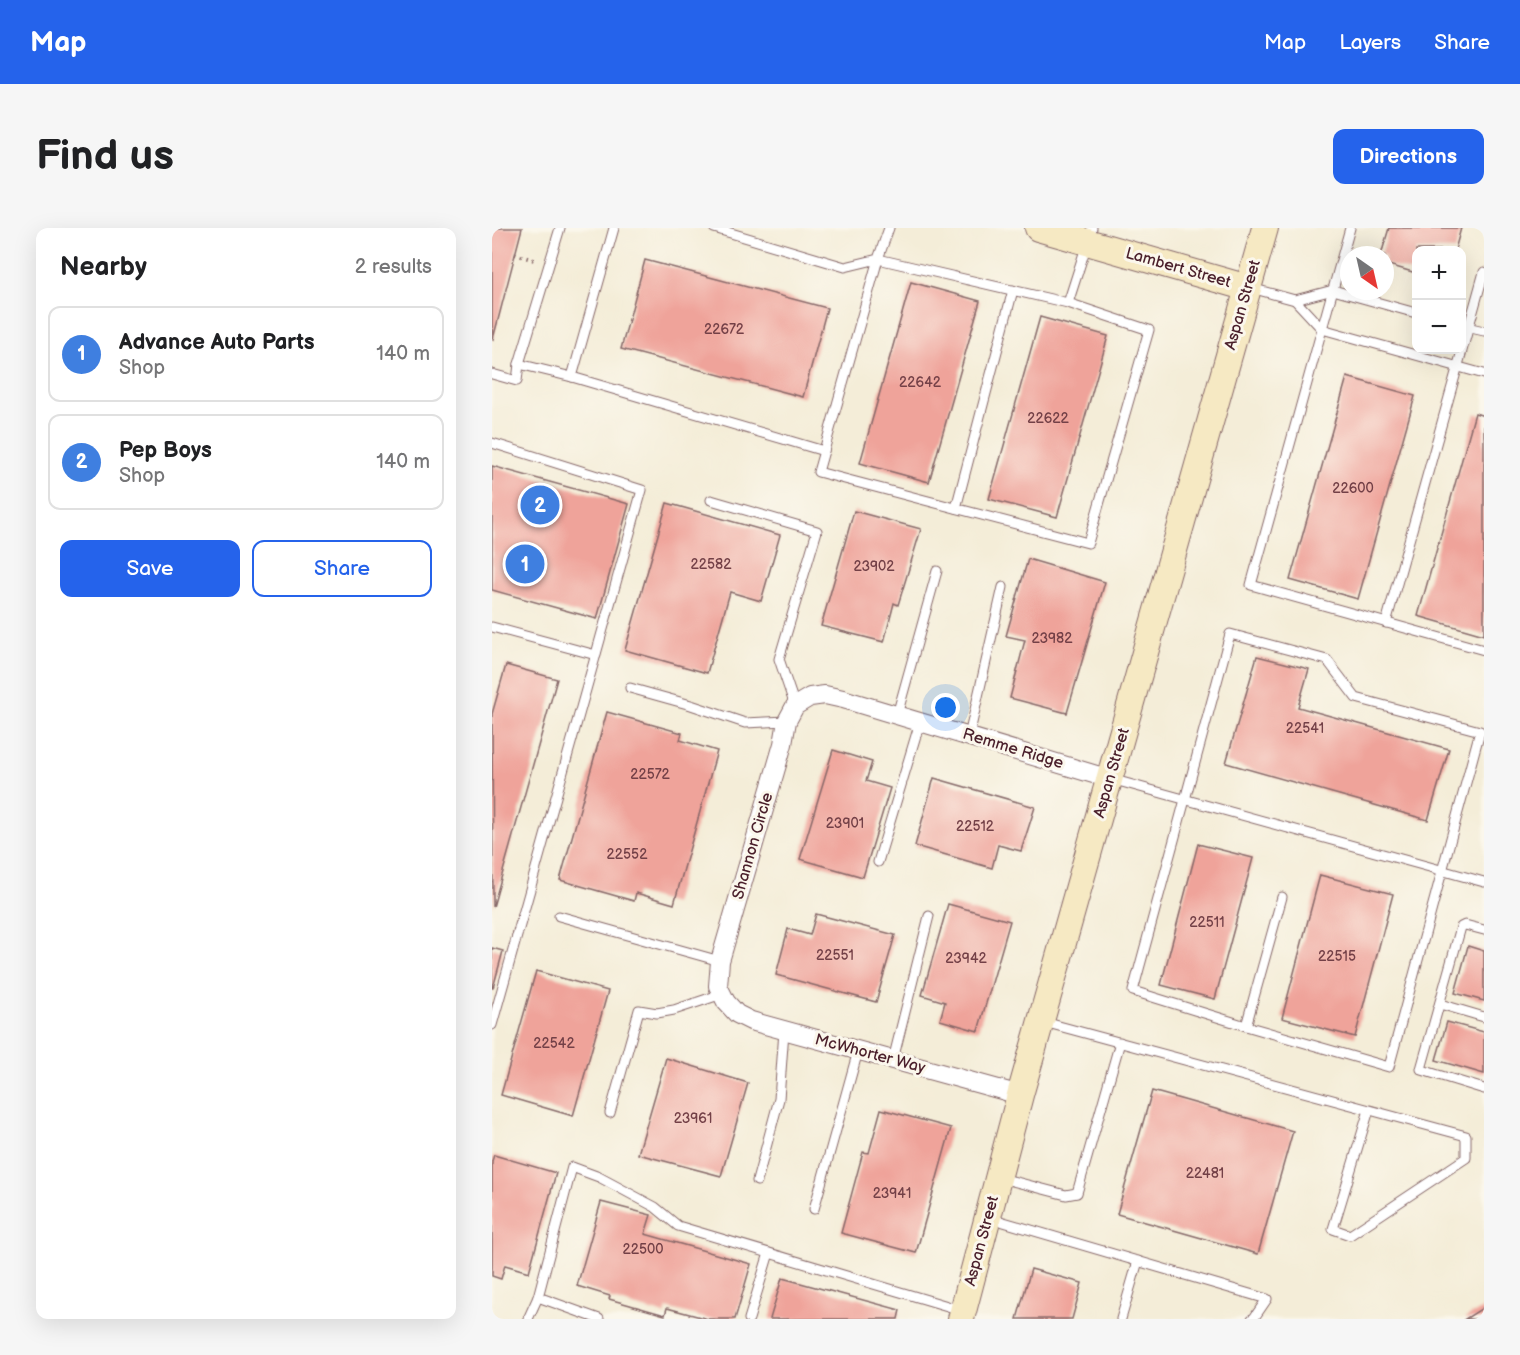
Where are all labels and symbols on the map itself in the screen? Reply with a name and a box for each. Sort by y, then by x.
street label: Lambert Street [1123,244,1233,292]
north arrow [1340,246,1394,300]
street label: Aspan Street [1221,258,1265,352]
house number: 22672 [704,321,745,338]
house number: 22642 [899,374,942,391]
house number: 22622 [1027,410,1070,427]
house number: 22600 [1332,480,1374,497]
pin: 2 [520,482,560,528]
pin: 1 [506,542,544,586]
house number: 22582 [691,556,732,573]
house number: 23902 [853,558,895,575]
house number: 23982 [1031,630,1073,647]
your location [931,693,960,722]
house number: 22541 [1286,720,1324,737]
street label: Remme Ridge [960,725,1066,773]
street label: Aspan Street [1090,726,1134,820]
house number: 22572 [630,766,671,783]
street label: Shannon Circle [729,790,777,902]
house number: 23901 [826,815,864,832]
house number: 22512 [956,818,995,835]
house number: 22552 [607,846,648,863]
house number: 22511 [1189,914,1225,931]
house number: 22551 [816,947,854,964]
house number: 22515 [1318,948,1356,965]
house number: 23942 [945,950,987,967]
street label: McWhorter Way [813,1030,928,1078]
house number: 22542 [533,1035,575,1052]
house number: 23961 [674,1110,712,1127]
house number: 22481 [1186,1165,1224,1182]
house number: 23941 [873,1185,911,1202]
street label: Aspan Street [961,1194,1003,1288]
house number: 22500 [622,1241,664,1258]

